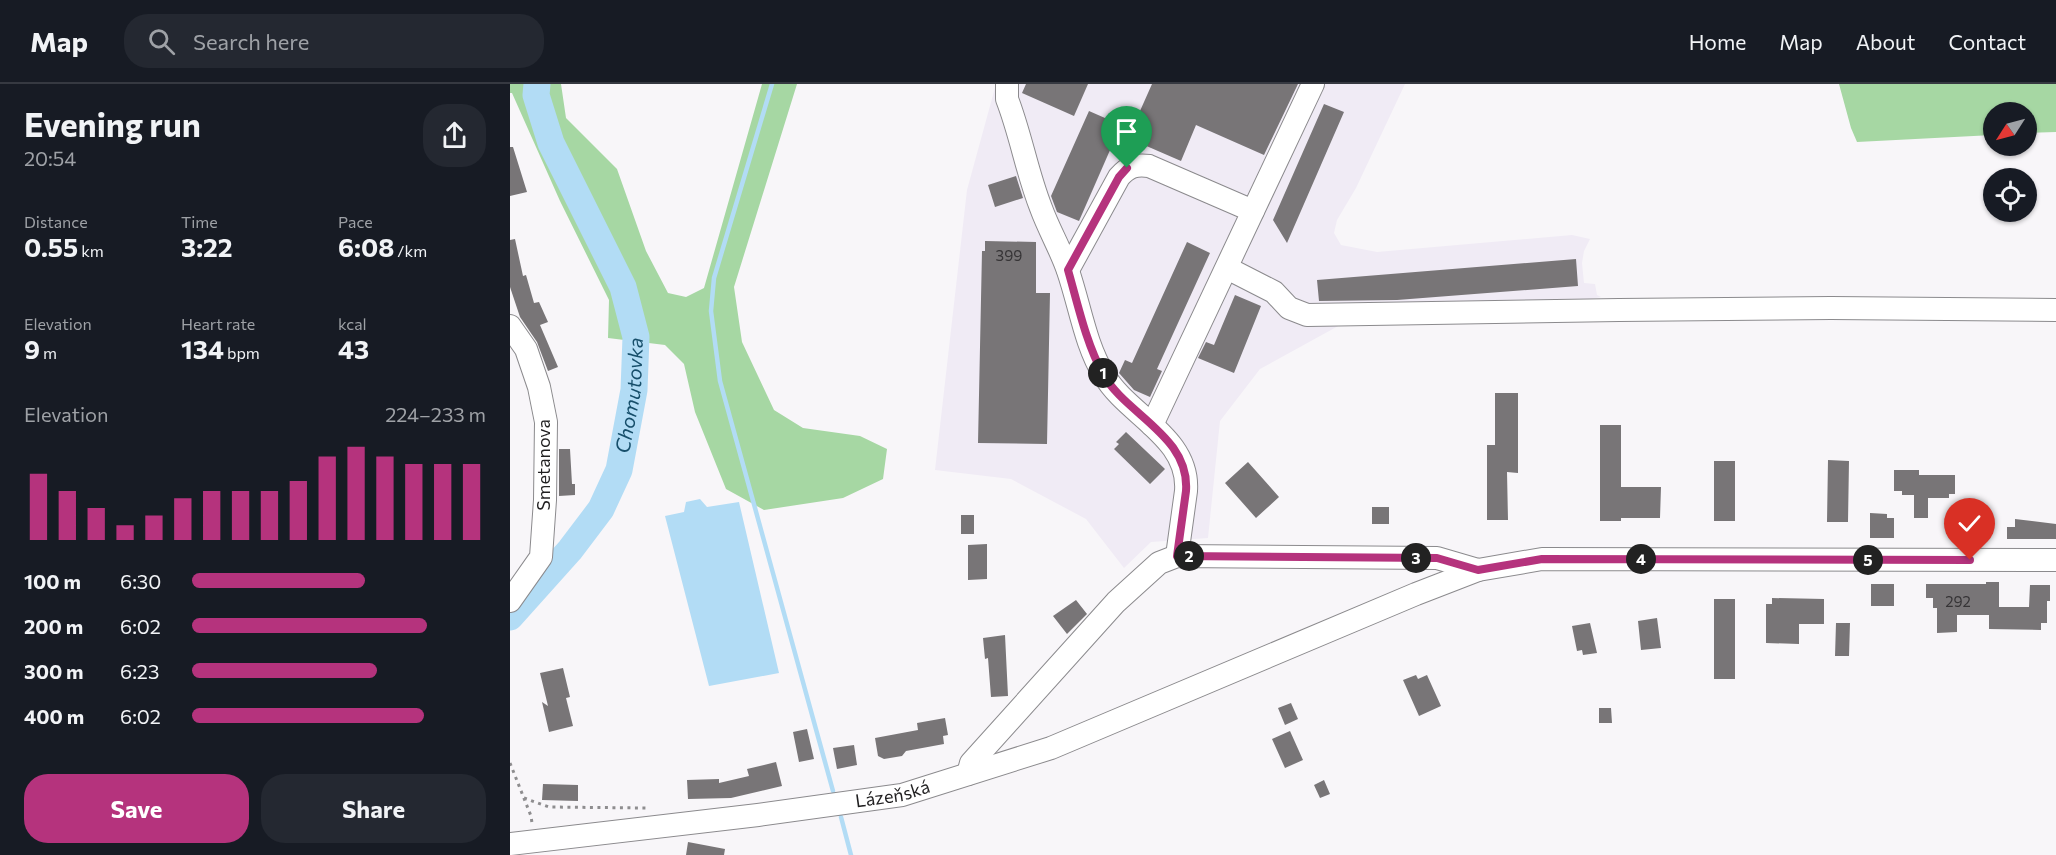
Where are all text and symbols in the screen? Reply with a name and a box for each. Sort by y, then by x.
search box [124,14,544,68]
text: Map [30,24,88,58]
icon: search [145,25,178,58]
text: Search here [193,28,309,55]
text: Home [1689,29,1746,54]
text: Map [1779,29,1823,54]
text: About [1856,29,1915,54]
text: Contact [1948,29,2026,54]
north arrow [1983,102,2037,156]
map controls [1983,102,2037,222]
text: Evening run [24,103,201,144]
button: share [423,104,486,167]
pin [1101,106,1152,168]
icon: arrive [1110,115,1143,148]
text: 20:54 [24,146,76,170]
button: locate [1983,168,2037,222]
text: Distance [24,212,88,231]
text: Time [181,212,218,231]
text: Pace [338,212,373,231]
text: 0.55 [24,231,78,262]
text: 3:22 [181,231,233,262]
text: 6:08 [338,231,394,262]
text: km [78,241,104,260]
text: /km [394,241,427,260]
house number: 399 [996,246,1022,264]
text: Elevation [24,314,92,333]
text: Heart rate [181,314,255,333]
text: kcal [338,314,367,333]
text: 9 [24,333,40,364]
text: 134 [181,333,224,364]
text: 43 [338,333,369,364]
water label: Chomutovka [609,337,647,455]
text: m [40,343,57,362]
text: bpm [224,343,260,362]
pin: 1 [1088,358,1118,388]
text: 1 [1099,363,1107,382]
text: Elevation [24,402,109,426]
text: 224–233 m [385,402,486,426]
street label: Smetanova [532,419,554,511]
pin [1944,498,1995,560]
icon: check [1953,507,1986,540]
pin: 2 [1174,541,1204,571]
pin: 3 [1401,543,1431,573]
pin: 4 [1626,544,1656,574]
pin: 5 [1853,545,1883,575]
text: 2 [1184,546,1194,565]
text: 3 [1411,548,1421,567]
text: 4 [1636,549,1646,568]
text: 5 [1863,550,1873,569]
text: 100 m [24,569,81,593]
text: 6:30 [120,569,161,593]
house number: 292 [1945,592,1971,610]
text: 200 m [24,614,83,638]
text: 6:02 [120,614,161,638]
text: 300 m [24,659,84,683]
text: 6:23 [120,659,159,683]
text: 400 m [24,704,84,728]
text: 6:02 [120,704,161,728]
button: Save [24,774,249,843]
button: Share [261,774,486,843]
street label: Lázeňská [854,775,932,811]

